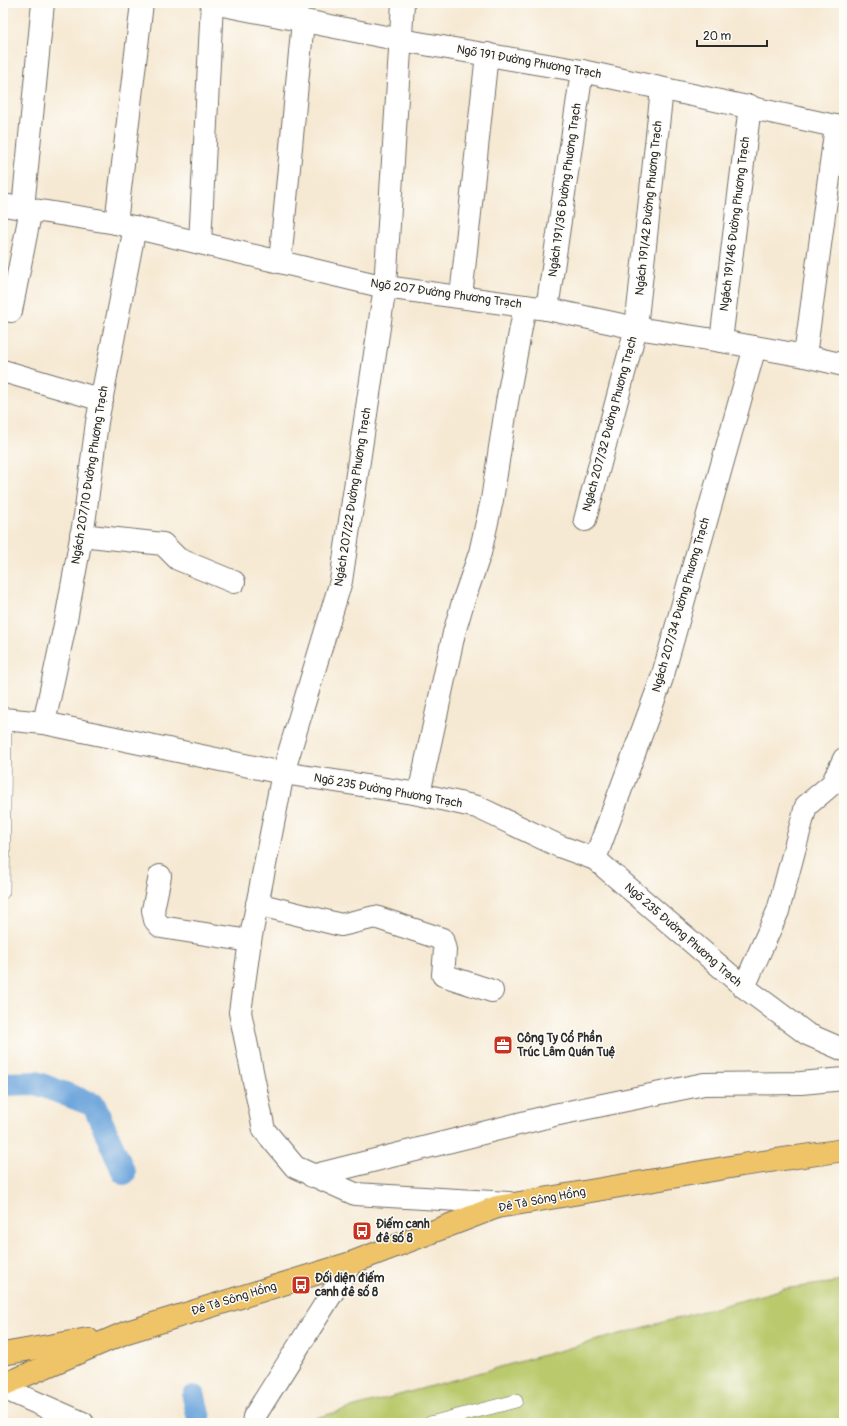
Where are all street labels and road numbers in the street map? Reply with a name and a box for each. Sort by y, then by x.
street label: Ngõ 191 Đường Phương Trạch [455,42,603,82]
street label: Ngách 191/36 Đường Phương Trạch [545,102,585,278]
street label: Ngách 191/42 Đường Phương Trạch [632,120,666,296]
street label: Ngách 191/46 Đường Phương Trạch [717,135,753,312]
street label: Ngõ 207 Đường Phương Trạch [369,276,523,312]
street label: Ngách 207/32 Đường Phương Trạch [579,334,641,513]
street label: Ngách 207/10 Đường Phương Trạch [68,384,112,565]
street label: Ngách 207/22 Đường Phương Trạch [331,406,375,588]
street label: Ngách 207/34 Đường Phương Trạch [649,516,713,694]
street label: Ngõ 235 Đường Phương Trạch [312,771,464,812]
street label: Ngõ 235 Đường Phương Trạch [621,880,745,990]
street label: Đê Tả Sông Hồng [497,1183,587,1216]
street label: Đê Tả Sông Hồng [189,1278,279,1319]

